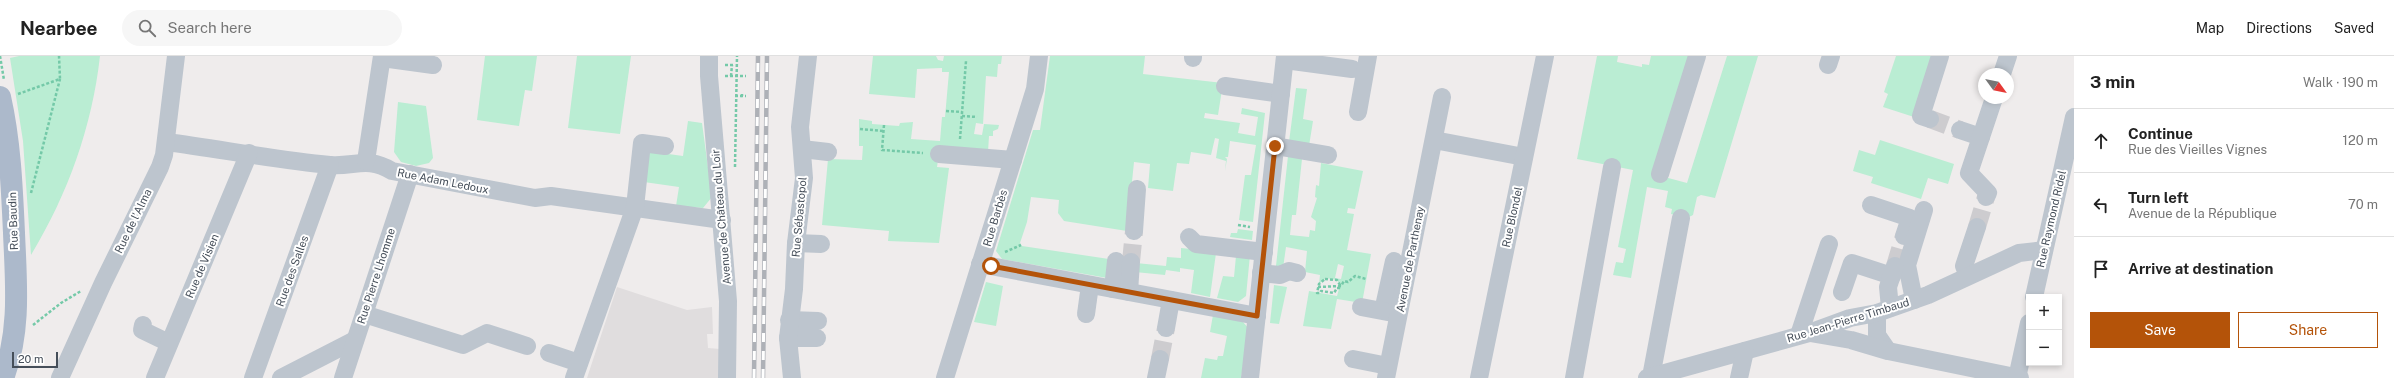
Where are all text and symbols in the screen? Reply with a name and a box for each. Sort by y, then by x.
search box [122,10,402,46]
text: Nearbee [20,17,98,39]
icon: search [136,17,158,39]
text: Search here [168,19,252,36]
text: Map [2196,20,2224,36]
text: Directions [2246,20,2312,36]
text: Saved [2334,20,2374,36]
north arrow [1978,68,2014,104]
text: 3 min [2090,72,2135,92]
text: Walk · 190 m [2303,75,2378,90]
text: Continue [2128,125,2193,142]
icon: ahead [2090,130,2112,152]
text: 120 m [2343,133,2378,148]
route end [1266,137,1284,155]
text: Rue des Vieilles Vignes [2128,142,2267,157]
street label: Avenue de Château du Loir [709,149,733,285]
street label: Rue Adam Ledoux [396,166,490,196]
street label: Rue Raymond Ridel [2034,169,2068,269]
street label: Rue Sébastopol [790,176,808,258]
street label: Rue Blondel [1500,186,1524,248]
street label: Rue de l'Alma [112,187,154,255]
street label: Rue Barbès [981,188,1009,248]
text: Turn left [2128,189,2189,206]
street label: Rue Baudin [6,192,20,250]
icon: left [2090,194,2112,216]
text: 70 m [2348,197,2378,212]
street label: Avenue de Parthenay [1394,205,1426,313]
text: Avenue de la République [2128,206,2277,221]
street label: Rue Pierre Lhomme [355,227,397,325]
street label: Rue de Visien [183,232,221,300]
street label: Rue des Salles [274,233,311,308]
route start [982,257,1000,275]
icon: arrive [2090,258,2112,280]
text: Arrive at destination [2128,260,2273,277]
map controls [2026,294,2062,366]
button: + [2026,294,2062,330]
street label: Rue Jean-Pierre Timbaud [1785,296,1911,344]
button: Save [2090,312,2230,348]
button: Share [2238,312,2378,348]
button: − [2026,330,2062,366]
scale bar [12,350,58,369]
text: 20 m [18,353,43,365]

